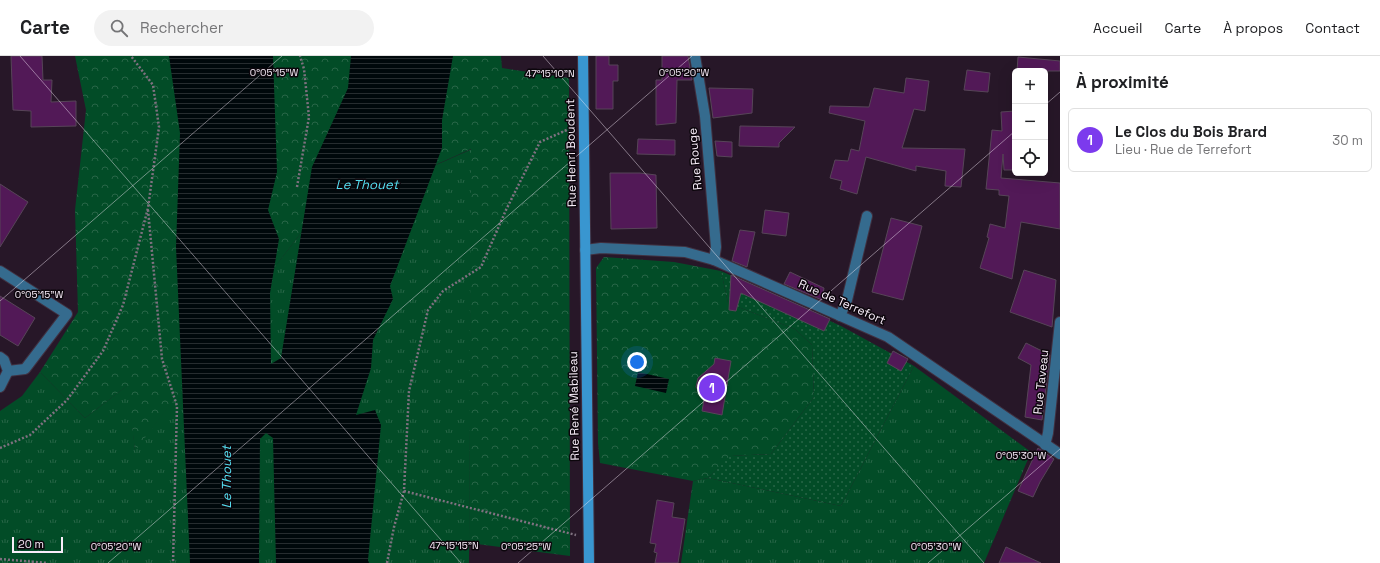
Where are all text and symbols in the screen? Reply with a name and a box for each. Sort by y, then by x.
search box [94,10,374,46]
text: Carte [20,15,70,40]
icon: search [108,17,130,39]
text: Rechercher [140,18,224,37]
text: Accueil [1093,19,1142,37]
text: Carte [1164,19,1201,37]
text: À propos [1223,19,1283,37]
text: Contact [1305,19,1360,37]
text: 0°05'15"W [250,66,298,79]
text: 0°05'20"W [659,66,710,79]
text: 47°15'10"N [525,67,575,80]
map controls [1012,68,1048,176]
button: + [1012,68,1048,104]
text: À proximité [1076,71,1169,93]
street label: Rue Henri Boudent [562,99,580,207]
button: − [1012,104,1048,140]
text: Le Clos du Bois Brard [1115,122,1267,141]
street label: Rue Rouge [684,127,706,191]
text: 1 [1087,132,1093,149]
text: 30 m [1332,132,1363,149]
button: locate [1012,140,1048,176]
text: Lieu · Rue de Terrefort [1115,141,1252,158]
water label: Le Thouet [336,176,399,193]
street label: Rue de Terrefort [796,276,888,328]
text: 0°05'15"W [15,288,63,301]
street label: Rue Taveau [1030,349,1052,415]
street label: Rue René Mabileau [565,351,583,461]
your location [627,352,647,372]
pin: 1 [699,373,725,403]
water label: Le Thouet [218,445,235,508]
text: 0°05'30"W [996,449,1047,462]
scale bar [12,535,63,554]
text: 20 m [18,537,44,551]
text: 47°15'15"N [429,539,479,552]
text: 0°05'20"W [91,540,142,553]
text: 0°05'25"W [501,540,551,553]
text: 0°05'30"W [911,540,962,553]

